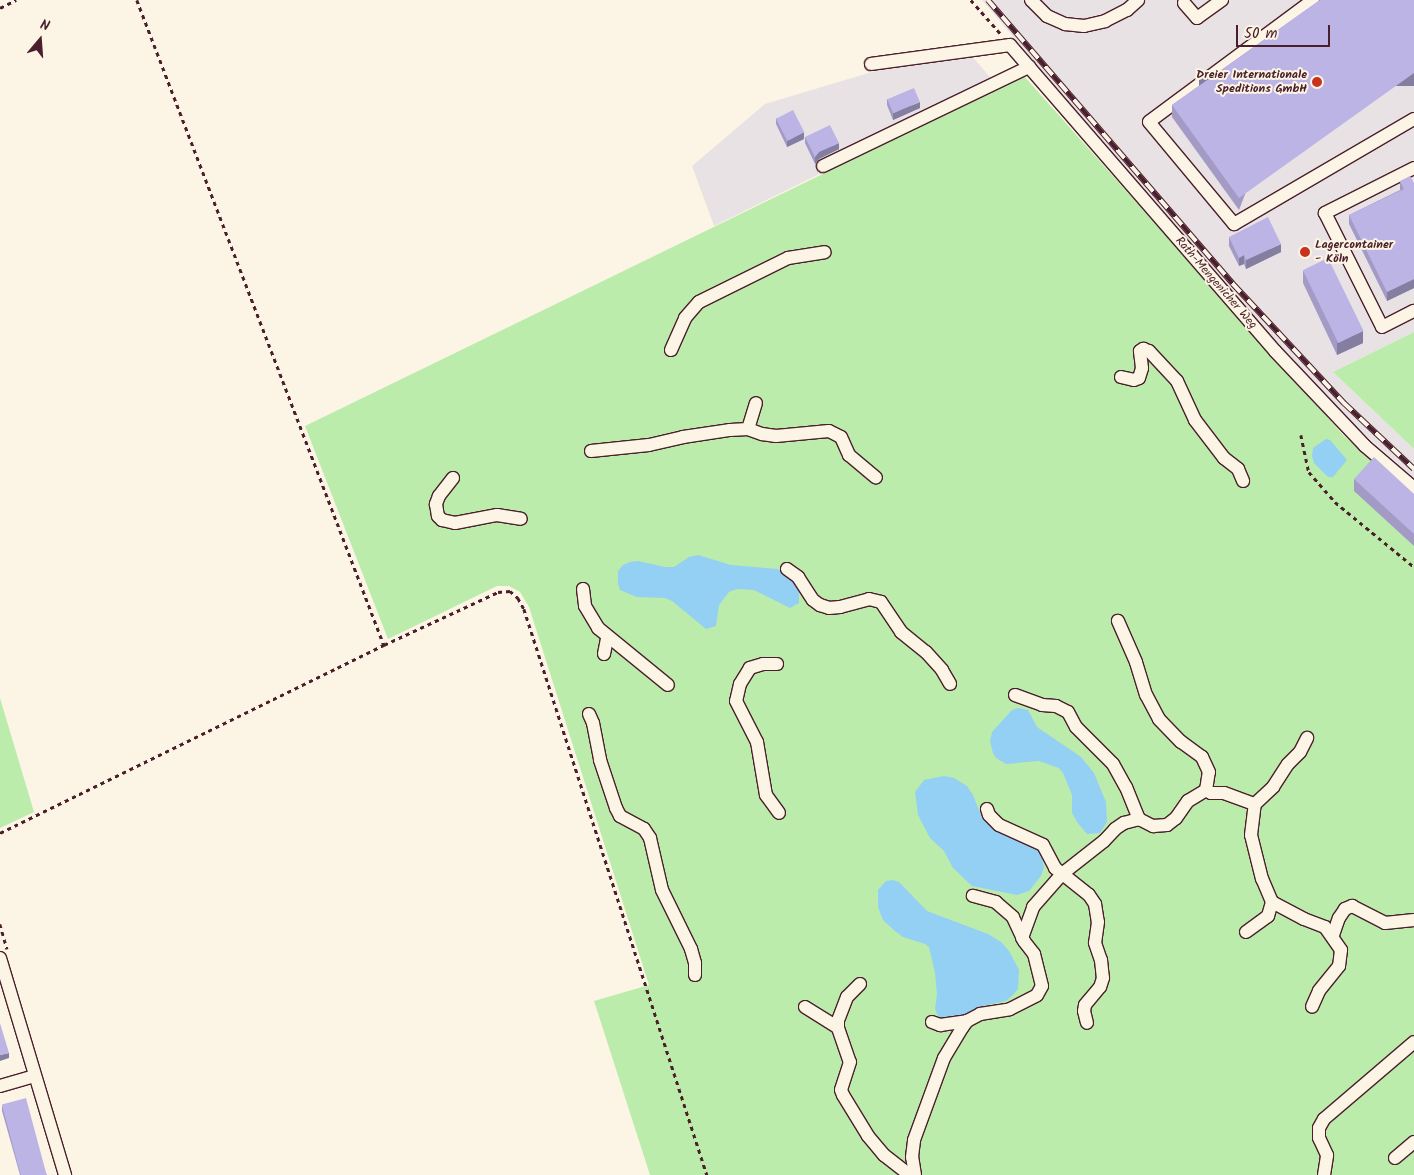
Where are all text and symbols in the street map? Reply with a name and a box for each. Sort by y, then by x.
text: N [37,14,52,38]
north arrow [15,15,65,65]
scale bar [1239,15,1333,47]
text: 50 m [1244,22,1278,46]
place label: Dreier Internationale Speditions GmbH [1196,68,1307,96]
marker: Dreier Internationale Speditions GmbH [1311,76,1323,88]
street label: Rath-Mengenicher Weg [1172,234,1260,332]
place label: Lagercontainer - Köln [1315,238,1393,266]
marker: Lagercontainer - Köln [1299,246,1311,258]

